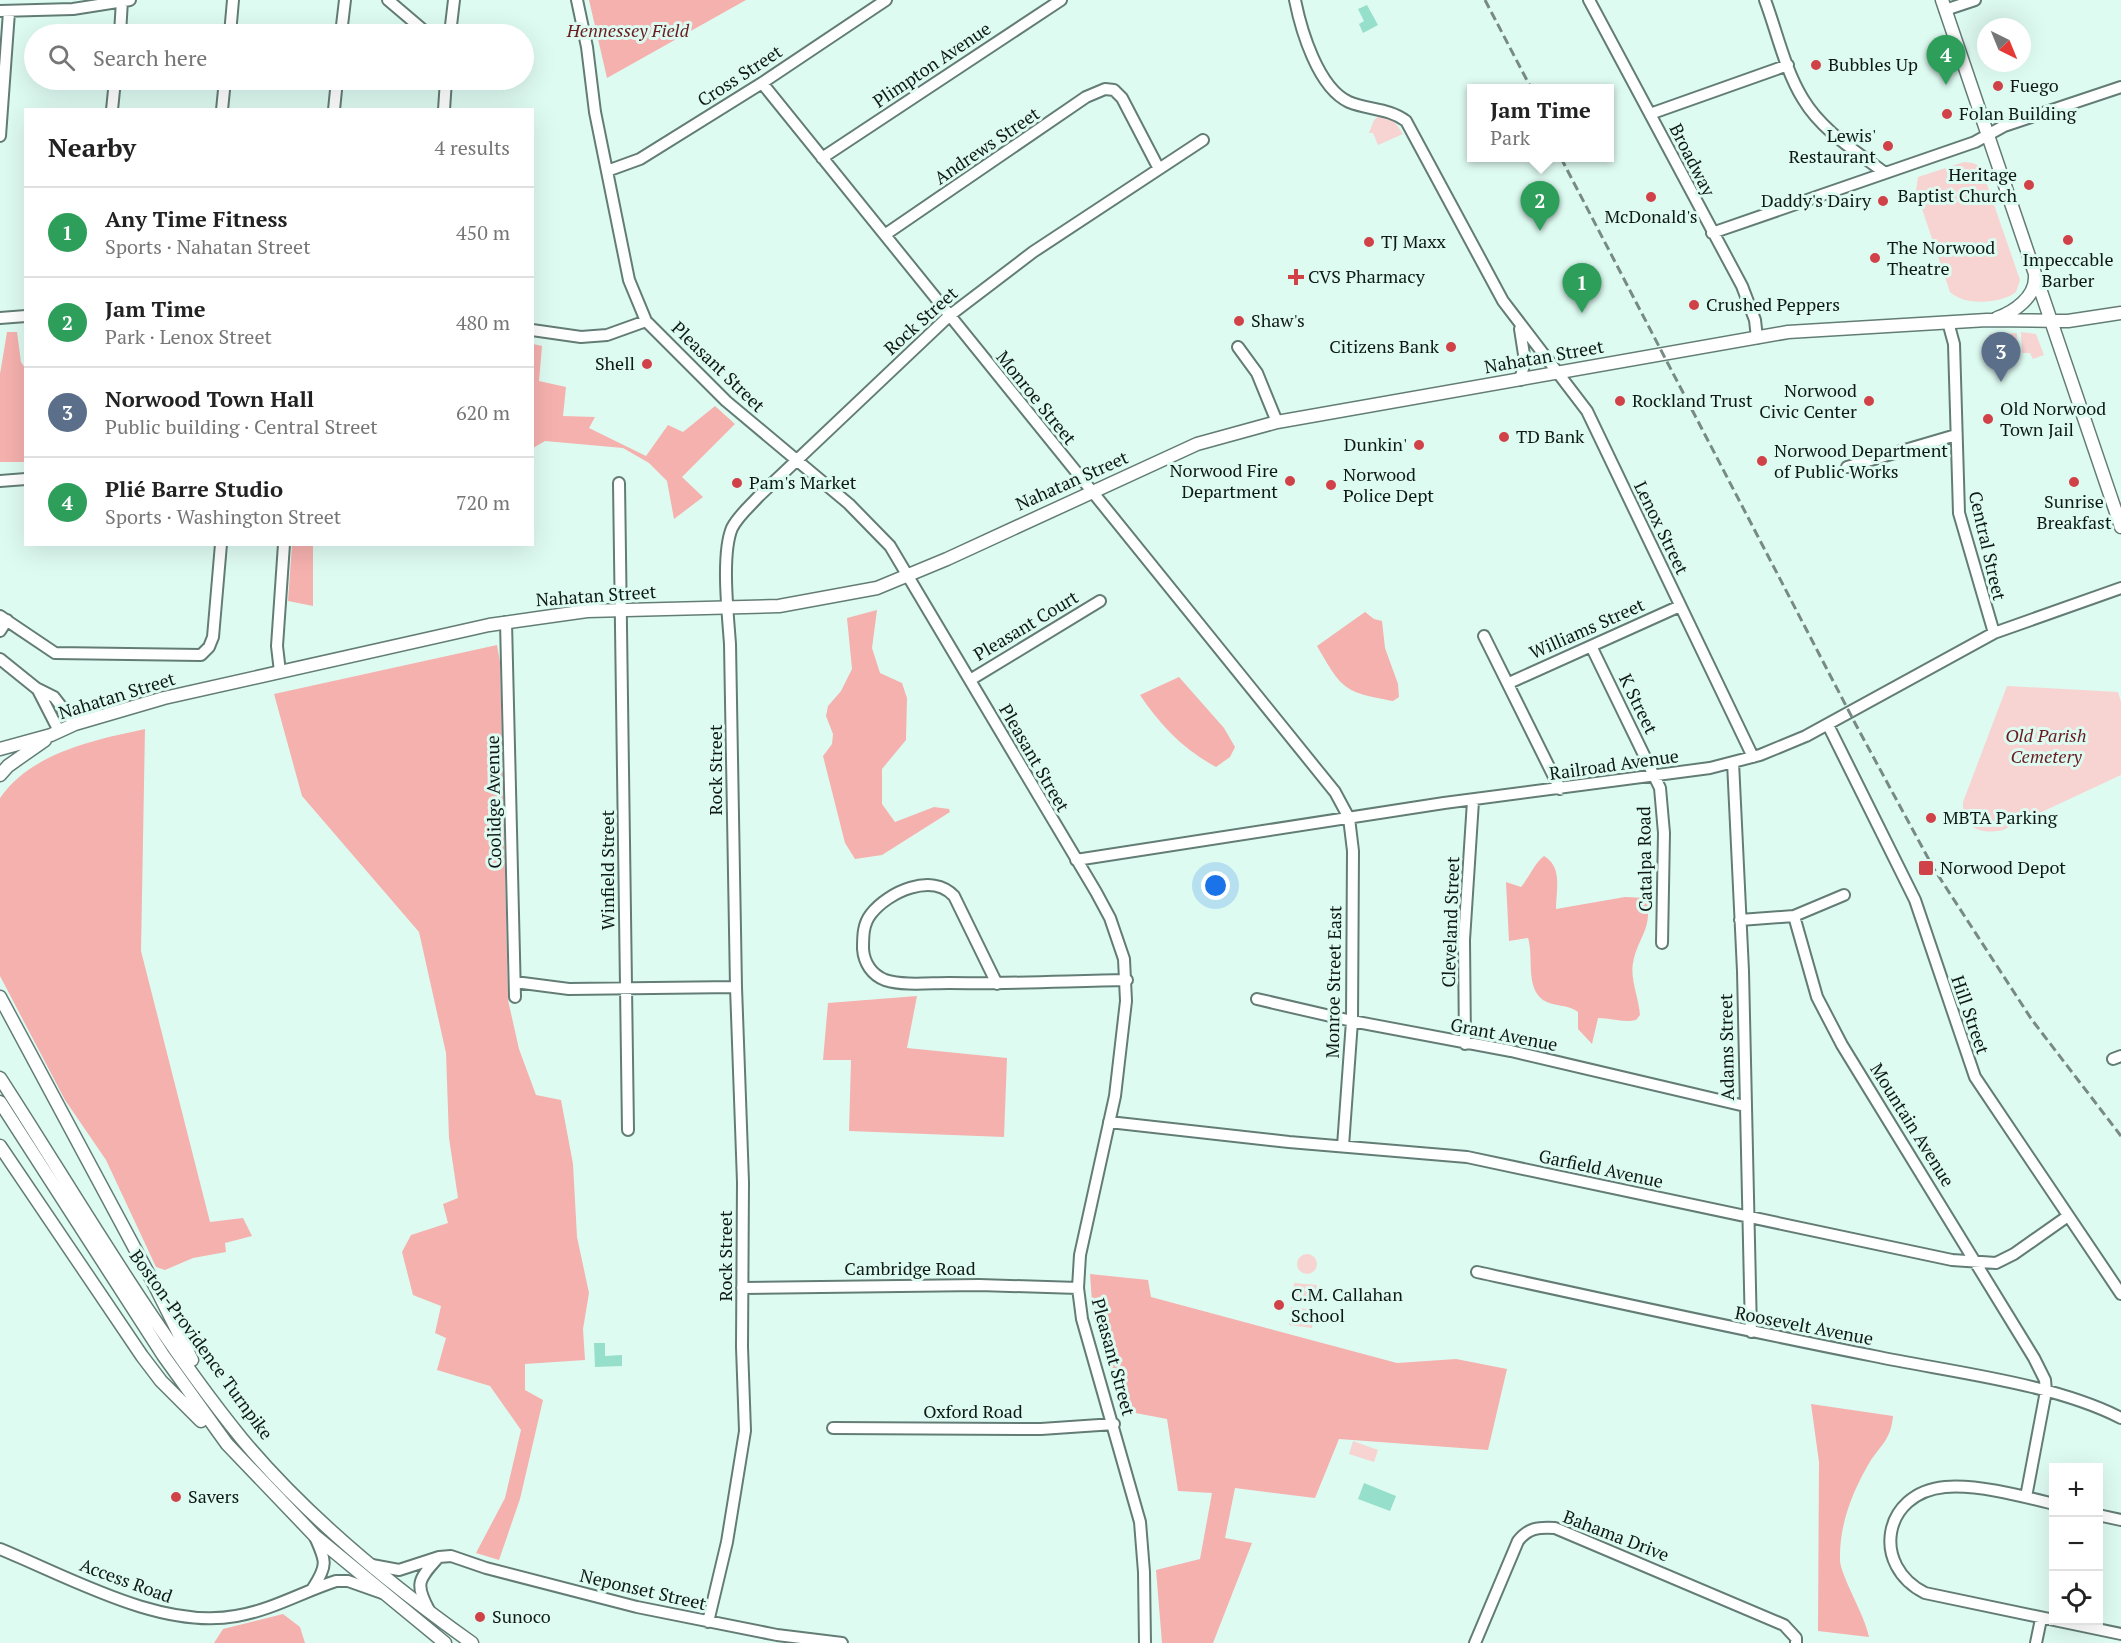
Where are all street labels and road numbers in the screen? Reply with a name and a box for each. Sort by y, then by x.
street label: Plimpton Avenue [868,16,995,113]
street label: Cross Street [692,39,787,111]
street label: Andrews Street [929,101,1044,189]
street label: Broadway [1664,119,1722,201]
street label: Rock Street [878,281,962,360]
street label: Pleasant Street [667,316,771,417]
street label: Nahatan Street [1482,334,1606,378]
street label: Monroe Street [991,345,1082,450]
street label: Nahatan Street [1012,444,1132,516]
street label: Lenox Street [1629,477,1695,579]
street label: Central Street [1964,489,2012,603]
street label: Nahatan Street [535,579,657,611]
street label: Pleasant Court [969,584,1082,666]
street label: Williams Street [1525,592,1648,664]
street label: Nahatan Street [55,666,178,724]
street label: K Street [1614,670,1664,738]
street label: Pleasant Street [994,699,1076,816]
street label: Rock Street [703,724,727,816]
street label: Coolidge Avenue [480,735,506,869]
street label: Railroad Avenue [1548,743,1680,785]
street label: Catalpa Road [1631,806,1657,912]
street label: Winfield Street [595,809,619,930]
street label: Cleveland Street [1436,856,1464,988]
street label: Monroe Street East [1320,905,1346,1059]
street label: Hill Street [1946,972,1996,1058]
street label: Adams Street [1713,993,1739,1101]
street label: Grant Avenue [1449,1012,1560,1056]
street label: Mountain Avenue [1865,1058,1960,1191]
street label: Garfield Avenue [1537,1143,1666,1193]
street label: Rock Street [713,1210,737,1302]
street label: Boston-Providence Turnpike [125,1245,279,1444]
street label: Cambridge Road [844,1256,976,1280]
street label: Pleasant Street [1087,1295,1141,1419]
street label: Roosevelt Avenue [1733,1300,1875,1350]
street label: Oxford Road [923,1399,1023,1423]
street label: Bahama Drive [1560,1504,1673,1566]
street label: Access Road [77,1552,176,1608]
street label: Neponset Street [578,1563,709,1615]

